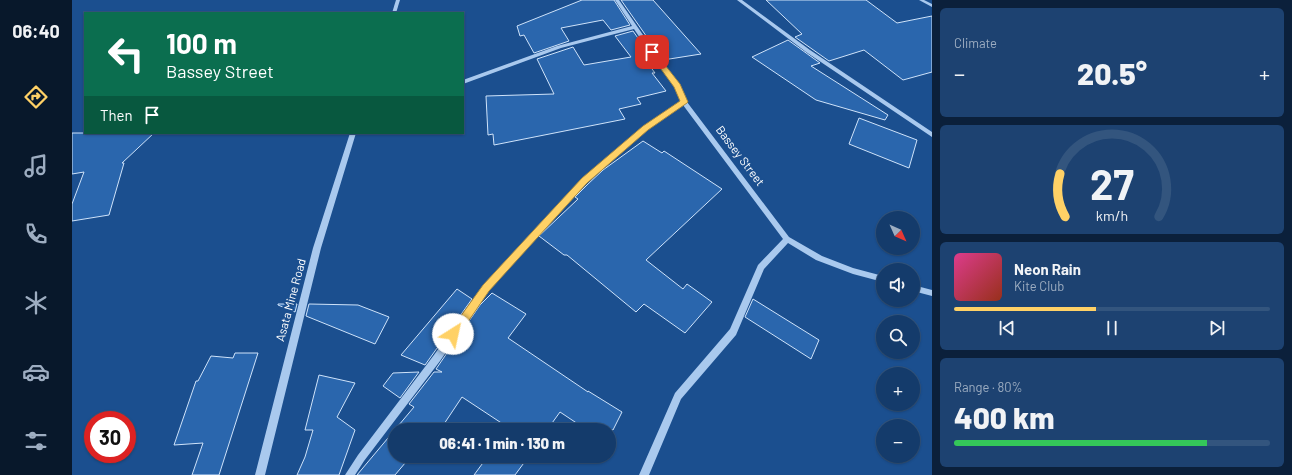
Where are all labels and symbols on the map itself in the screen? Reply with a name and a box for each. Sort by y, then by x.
pin [635,35,669,69]
street label: Bassey Street [714,122,768,188]
north arrow [876,211,920,255]
street label: Asata Mine Road [272,257,308,343]
position arrow [432,313,474,355]
speed limit sign: 30 [84,411,136,463]

